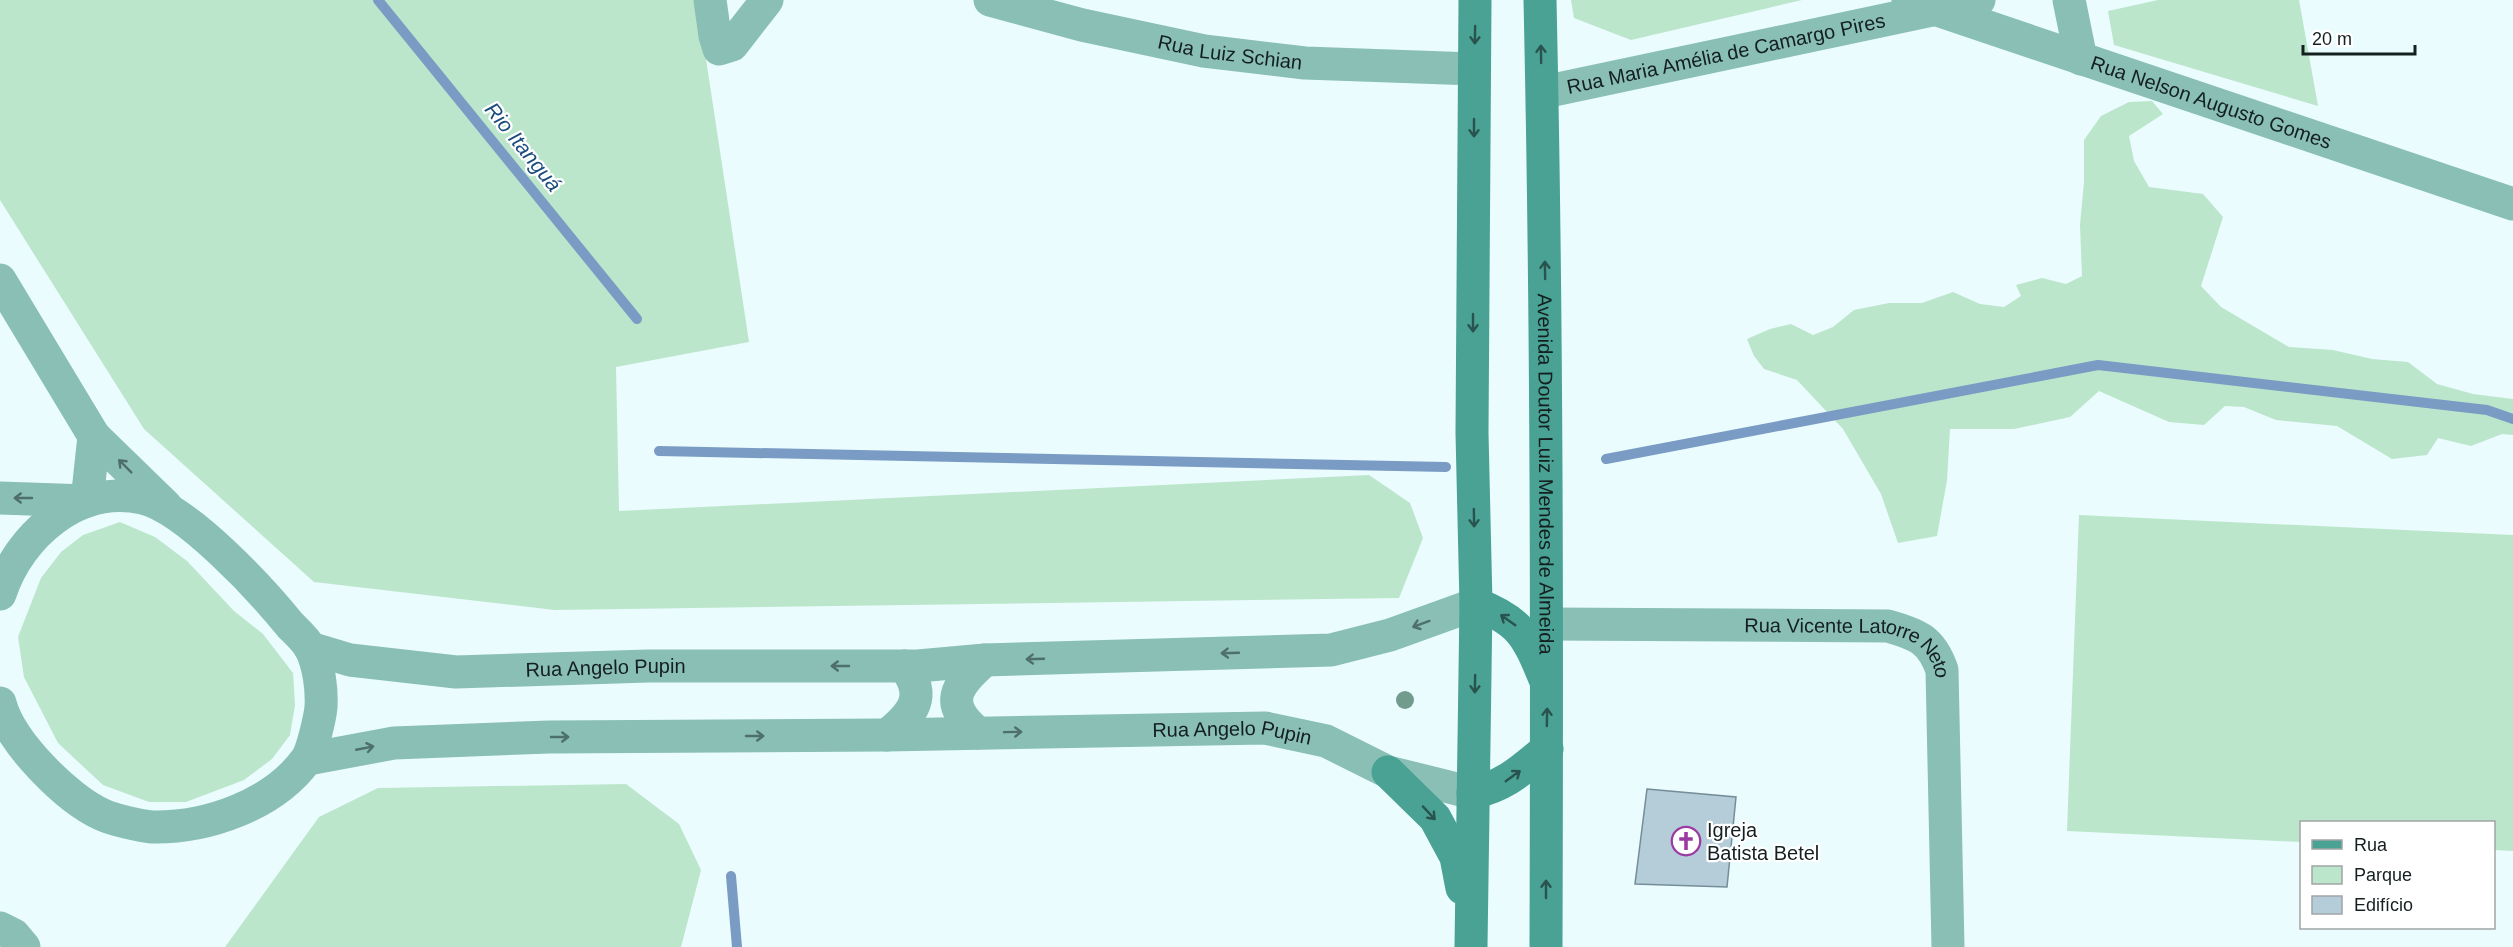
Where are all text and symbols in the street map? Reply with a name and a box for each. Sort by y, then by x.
street label: Rua Maria Amélia de Camargo Pires [1565,9,1887,98]
scale bar [2303,18,2416,56]
one-way arrow [1469,24,1481,44]
text: 20 m [2312,29,2352,49]
street label: Rua Luiz Schian [1156,30,1303,74]
one-way arrow [1536,45,1547,65]
street label: Rua Nelson Augusto Gomes [2088,51,2334,153]
water label: Rio Itanguá [481,98,566,196]
one-way arrow [1468,117,1480,137]
one-way arrow [1539,260,1550,280]
street label: Avenida Doutor Luiz Mendes de Almeida [1534,293,1557,655]
one-way arrow [1467,312,1479,332]
one-way arrow [118,459,133,474]
one-way arrow [13,492,33,504]
one-way arrow [1468,507,1480,527]
one-way arrow [1500,614,1516,626]
street label: Rua Vicente Latorre Neto [1744,614,1953,678]
one-way arrow [1412,619,1431,630]
one-way arrow [1220,647,1240,658]
one-way arrow [1025,653,1045,664]
street label: Rua Angelo Pupin [525,655,686,681]
one-way arrow [831,660,851,672]
one-way arrow [1469,673,1481,693]
one-way arrow [1541,708,1553,728]
street label: Rua Angelo Pupin [1152,716,1314,749]
one-way arrow [1002,726,1022,738]
one-way arrow [744,730,764,742]
one-way arrow [549,731,569,743]
one-way arrow [355,742,375,753]
one-way arrow [1505,770,1521,783]
one-way arrow [1422,806,1436,821]
place label: Igreja Batista Betel [1707,819,1819,864]
legend [2300,821,2495,929]
church icon: Igreja Batista Betel [1670,825,1702,857]
text: Rua [2354,835,2388,855]
text: Parque [2354,865,2412,885]
one-way arrow [1540,879,1552,899]
text: Edifício [2354,895,2413,915]

